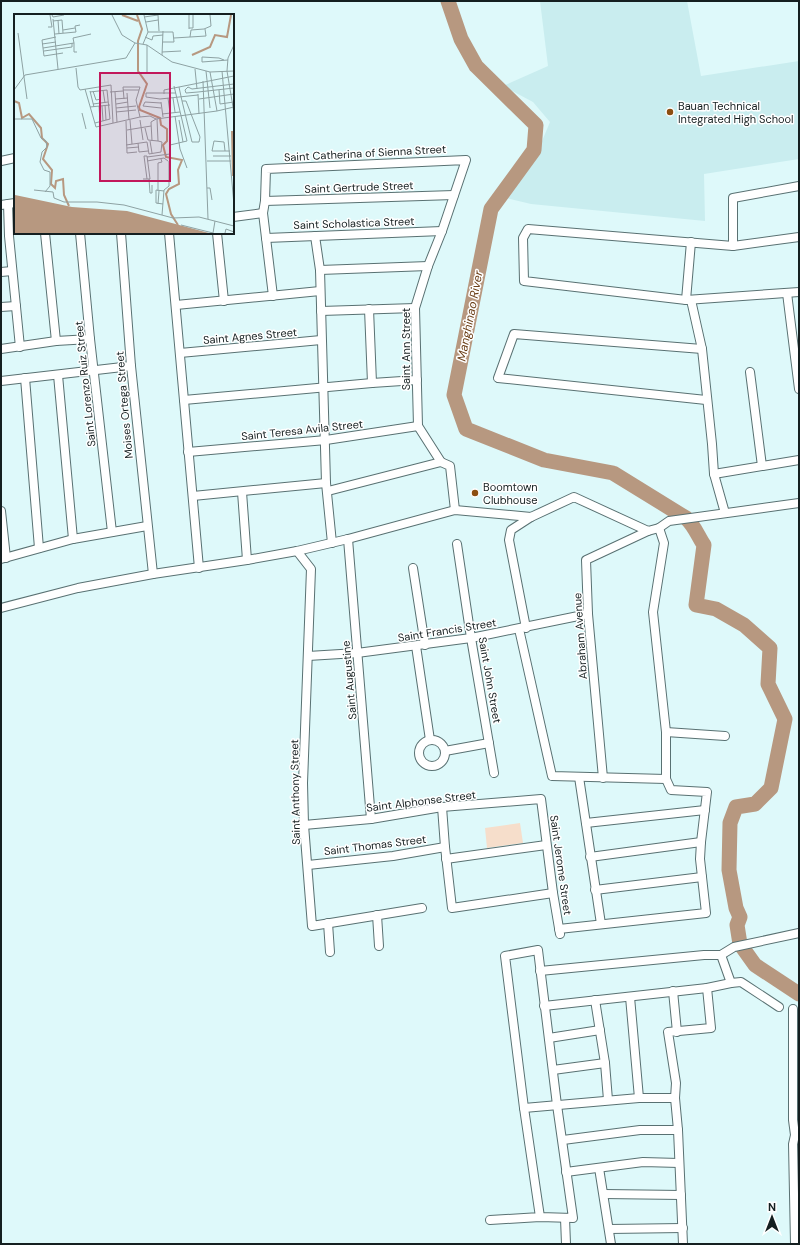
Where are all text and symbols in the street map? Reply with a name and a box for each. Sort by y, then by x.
inset map [14,14,234,234]
place label: Bauan Technical Integrated High School [678,99,794,126]
marker: Bauan Technical Integrated High School [665,107,675,117]
street label: Saint Catherina of Sienna Street [284,142,446,164]
street label: Saint Gertrude Street [304,178,414,196]
street label: Saint Scholastica Street [293,214,415,232]
water label: Manghinao River [453,269,487,363]
street label: Saint Ann Street [399,308,413,390]
street label: Saint Lorenzo Ruiz Street [71,321,99,447]
street label: Saint Agnes Street [202,325,298,347]
street label: Moises Ortega Street [112,351,136,459]
street label: Saint Teresa Avila Street [240,417,364,443]
place label: Boomtown Clubhouse [483,480,538,507]
marker: Boomtown Clubhouse [470,488,480,498]
street label: Abraham Avenue [570,592,590,680]
street label: Saint Francis Street [397,615,497,645]
street label: Saint John Street [476,636,504,724]
street label: Saint Augustine [339,640,359,720]
street label: Saint Anthony Street [287,739,303,845]
street label: Saint Alphonse Street [365,787,477,815]
street label: Saint Jerome Street [547,814,575,916]
street label: Saint Thomas Street [323,832,427,858]
north arrow [752,1197,792,1237]
text: N [768,1200,776,1214]

